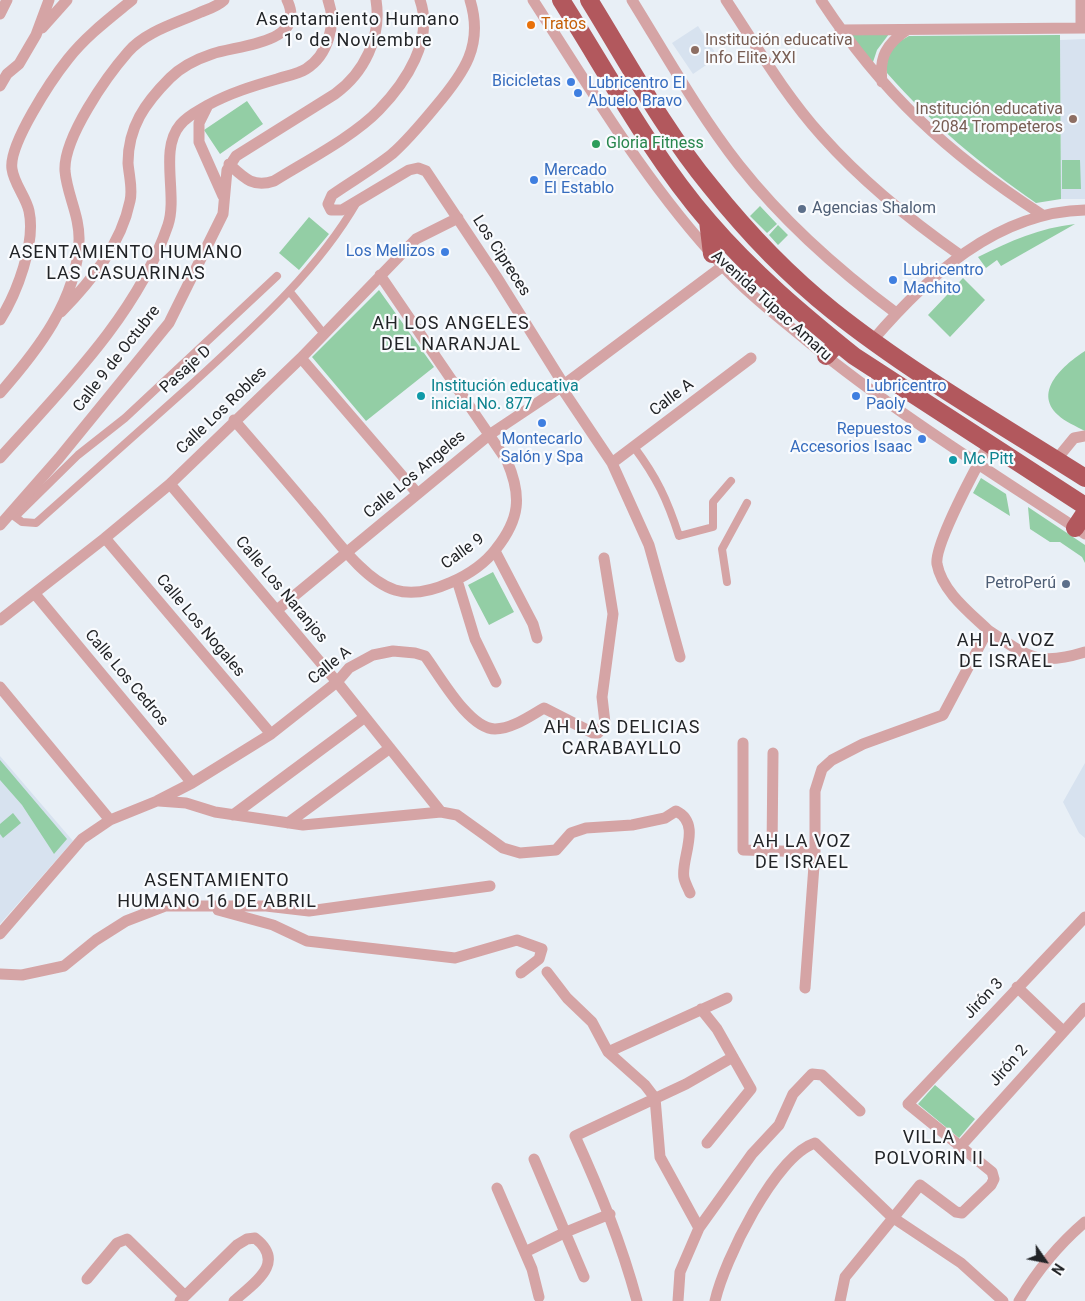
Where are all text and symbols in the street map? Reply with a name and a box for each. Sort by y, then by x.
district label: Asentamiento Humano 1º de Noviembre [254,9,462,52]
place label: Tratos [541,15,586,35]
marker: Tratos [525,19,537,31]
place label: Institución educativa Info Elite XXI [705,31,853,69]
marker: Institución educativa Info Elite XXI [689,44,701,56]
place label: Bicicletas [492,72,561,92]
place label: Lubricentro El Abuelo Bravo [588,74,686,112]
marker: Bicicletas [565,76,577,88]
marker: Lubricentro El Abuelo Bravo [572,87,584,99]
place label: Institución educativa 2084 Trompeteros [915,100,1063,138]
marker: Institución educativa 2084 Trompeteros [1067,113,1079,125]
place label: Gloria Fitness [606,134,704,154]
marker: Gloria Fitness [590,138,602,150]
place label: Mercado El Establo [544,161,614,199]
marker: Mercado El Establo [528,174,540,186]
place label: Agencias Shalom [812,199,936,219]
marker: Agencias Shalom [796,203,808,215]
street label: Los Cipreces [468,212,534,300]
district label: ASENTAMIENTO HUMANO LAS CASUARINAS [7,242,245,284]
place label: Los Mellizos [346,242,435,262]
marker: Los Mellizos [439,246,451,258]
street label: Avenida Túpac Amaru [707,247,835,365]
place label: Lubricentro Machito [903,261,984,299]
marker: Lubricentro Machito [887,274,899,286]
street label: Calle 9 de Octubre [69,302,165,416]
district label: AH LOS ANGELES DEL NARANJAL [371,313,531,356]
street label: Pasaje D [156,342,216,398]
street label: Calle Los Robles [173,363,271,459]
street label: Calle A [646,375,698,421]
place label: Institución educativa inicial No. 877 [431,377,579,415]
place label: Lubricentro Paoly [866,377,947,415]
marker: Institución educativa inicial No. 877 [415,390,427,402]
marker: Lubricentro Paoly [850,390,862,402]
marker: Montecarlo Salón y Spa [536,417,548,429]
place label: Repuestos Accesorios Isaac [790,420,912,458]
street label: Calle Los Angeles [360,427,470,523]
place label: Montecarlo Salón y Spa [501,430,583,468]
marker: Repuestos Accesorios Isaac [916,433,928,445]
place label: Mc Pitt [963,450,1014,470]
marker: Mc Pitt [947,454,959,466]
street label: Calle 9 [438,530,488,574]
street label: Calle Los Naranjos [231,533,331,647]
street label: Calle Los Nogales [151,571,249,681]
place label: PetroPerú [985,574,1056,594]
marker: PetroPerú [1060,578,1072,590]
street label: Calle Los Cedros [80,626,172,730]
district label: AH LA VOZ DE ISRAEL [956,630,1056,672]
street label: Calle A [305,643,355,689]
district label: AH LAS DELICIAS CARABAYLLO [542,717,702,760]
district label: AH LA VOZ DE ISRAEL [752,831,852,874]
district label: ASENTAMIENTO HUMANO 16 DE ABRIL [115,870,319,912]
street label: Jirón 3 [960,975,1008,1023]
street label: Jirón 2 [986,1041,1032,1091]
district label: VILLA POLVORIN II [873,1127,985,1170]
north arrow [1020,1236,1070,1286]
text: N [1048,1261,1067,1278]

